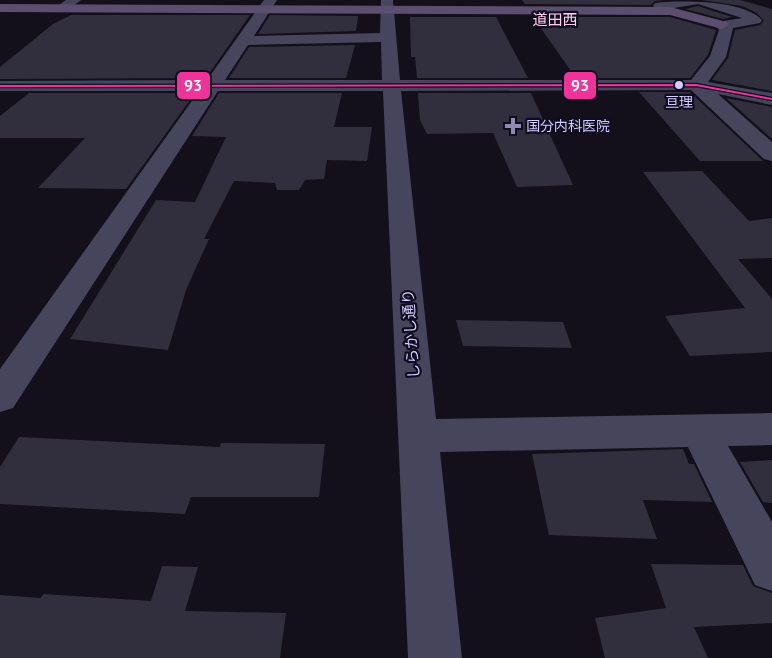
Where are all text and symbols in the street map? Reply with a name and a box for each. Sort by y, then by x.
district label: 道田西 [532,10,578,29]
line badge: 93 [176,71,211,100]
line badge: 93 [563,71,597,100]
text: 93 [184,75,202,95]
text: 93 [571,75,589,95]
marker: 亘理 [673,79,685,91]
place label: 亘理 [665,93,693,111]
marker: 国分内科医院 [504,117,522,135]
place label: 国分内科医院 [526,117,610,135]
street label: しらかし通り [398,288,423,380]

